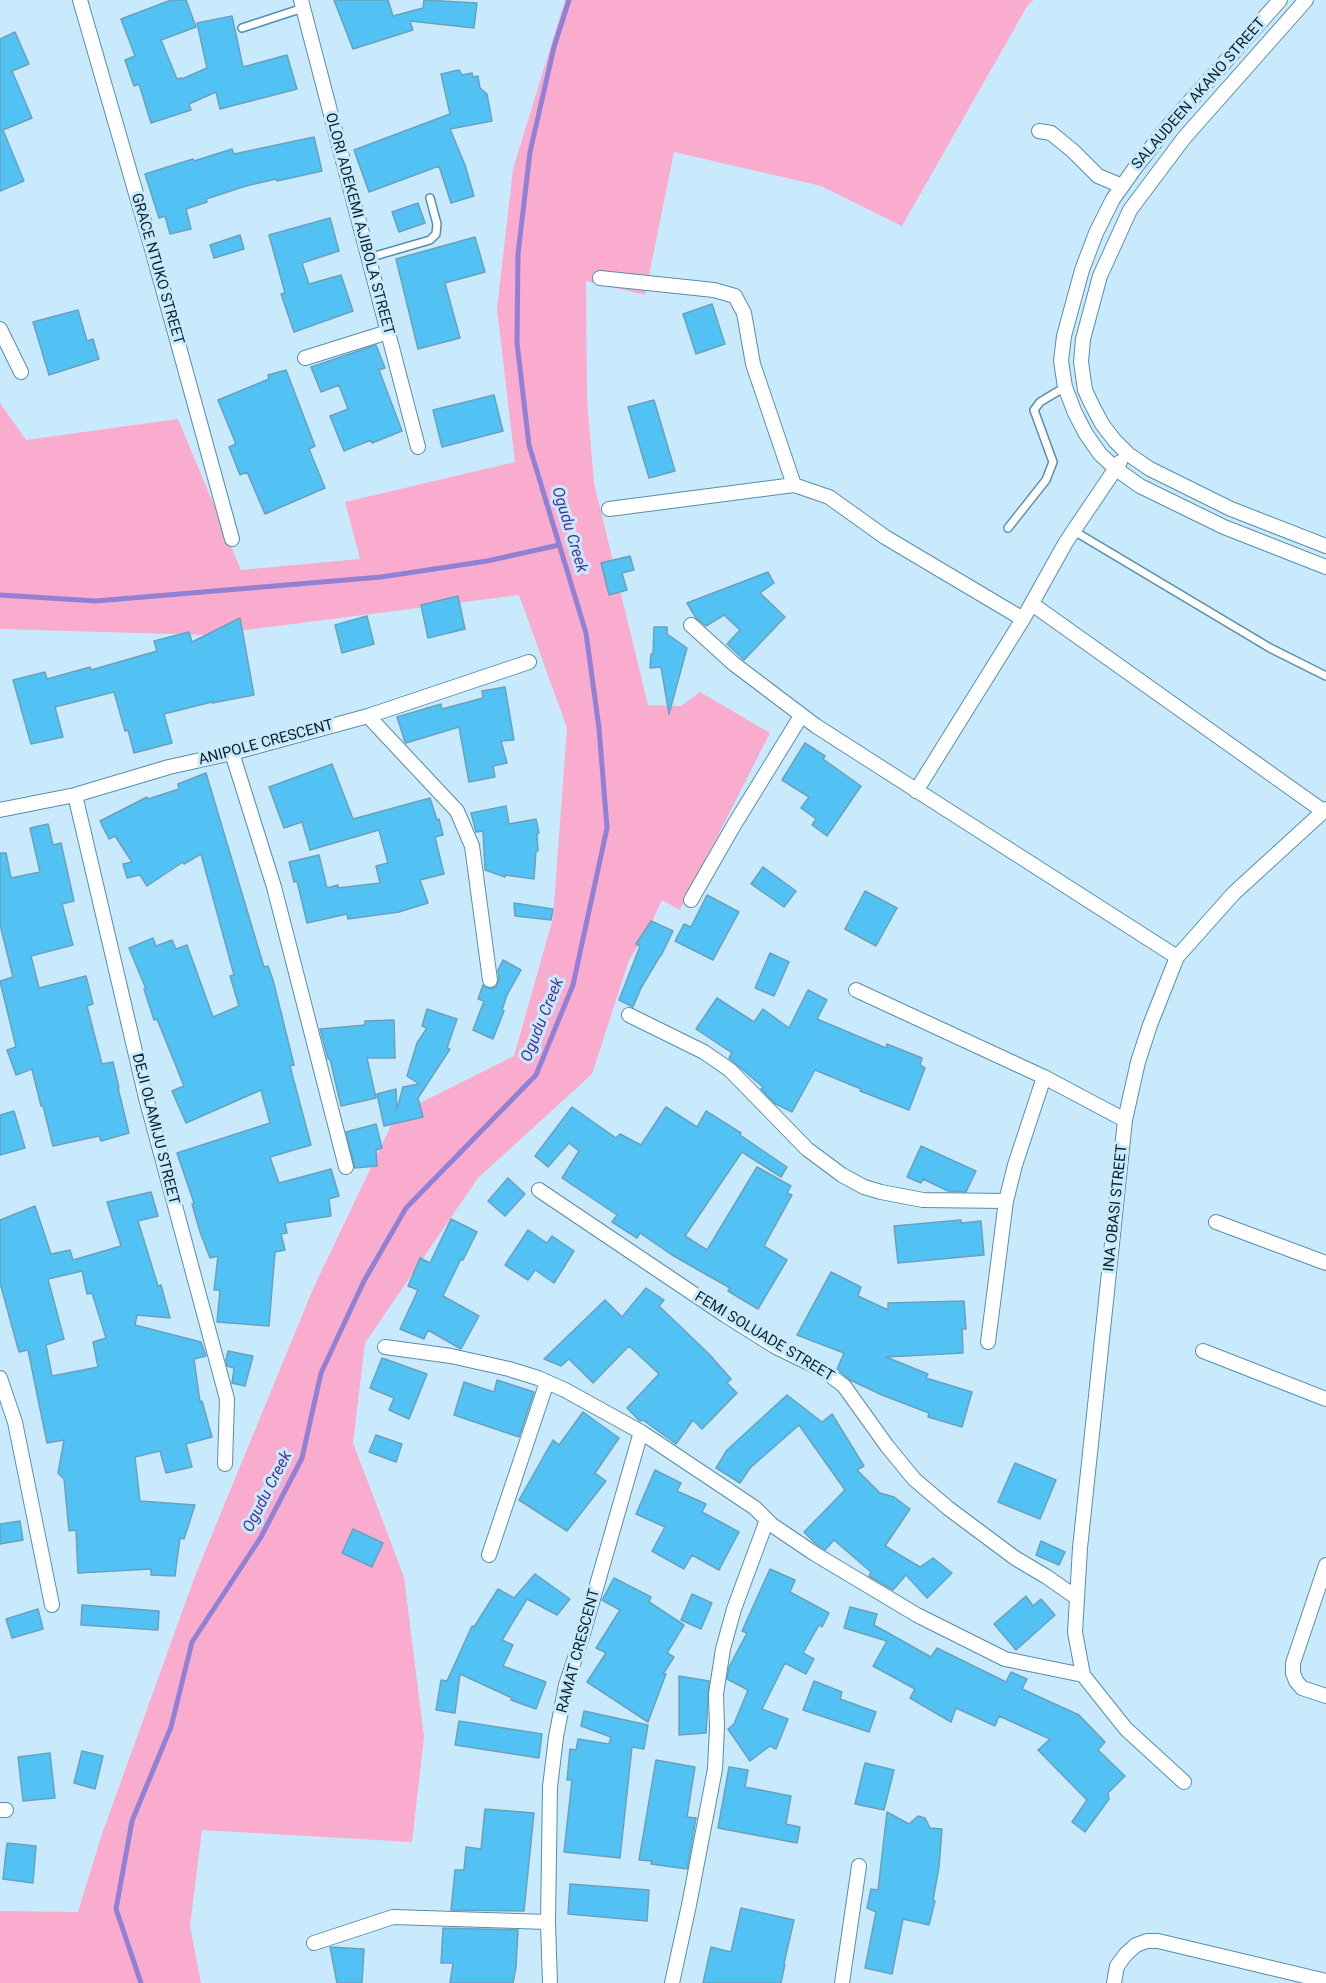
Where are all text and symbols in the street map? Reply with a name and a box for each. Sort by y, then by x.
street label: SALAUDEEN AKANO STREET [1128,15,1270,173]
street label: OLORI ADEKEMI AJIBOLA STREET [321,111,397,337]
street label: GRACE NTUKO STREET [127,191,187,347]
water label: Ogudu Creek [547,485,591,575]
street label: ANIPOLE CRESCENT [197,716,335,770]
water label: Ogudu Creek [517,975,569,1065]
street label: DEJI OLAMIJU STREET [128,1052,182,1206]
street label: INA OBASI STREET [1100,1143,1132,1273]
street label: FEMI SOLUADE STREET [691,1288,837,1386]
water label: Ogudu Creek [239,1448,297,1536]
street label: RAMAT CRESCENT [554,1587,604,1715]

